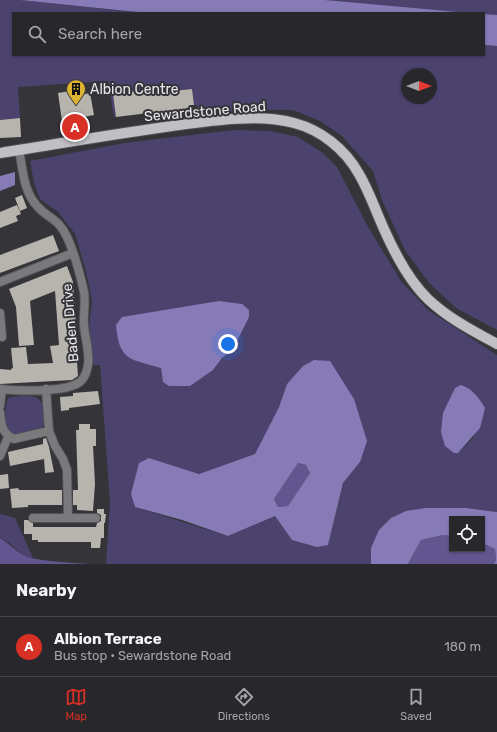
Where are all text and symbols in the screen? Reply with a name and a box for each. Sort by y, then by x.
search box [12,12,485,56]
icon: search [26,23,48,45]
text: Search here [58,25,142,43]
north arrow [401,68,437,104]
building icon: Albion Centre [65,78,87,106]
place label: Albion Centre [90,81,179,98]
street label: Sewardstone Road [143,98,267,125]
pin: A [62,112,88,142]
street label: Baden Drive [59,283,82,363]
your location [218,334,238,354]
map controls [449,516,485,552]
button: locate [449,516,485,552]
text: Nearby [16,580,77,600]
text: Albion Terrace [54,630,162,648]
text: A [24,639,34,654]
text: 180 m [444,639,481,654]
text: Bus stop · Sewardstone Road [54,648,231,663]
tab: Map [65,686,87,723]
tab: Directions [218,686,270,723]
tab: Saved [400,686,432,723]

